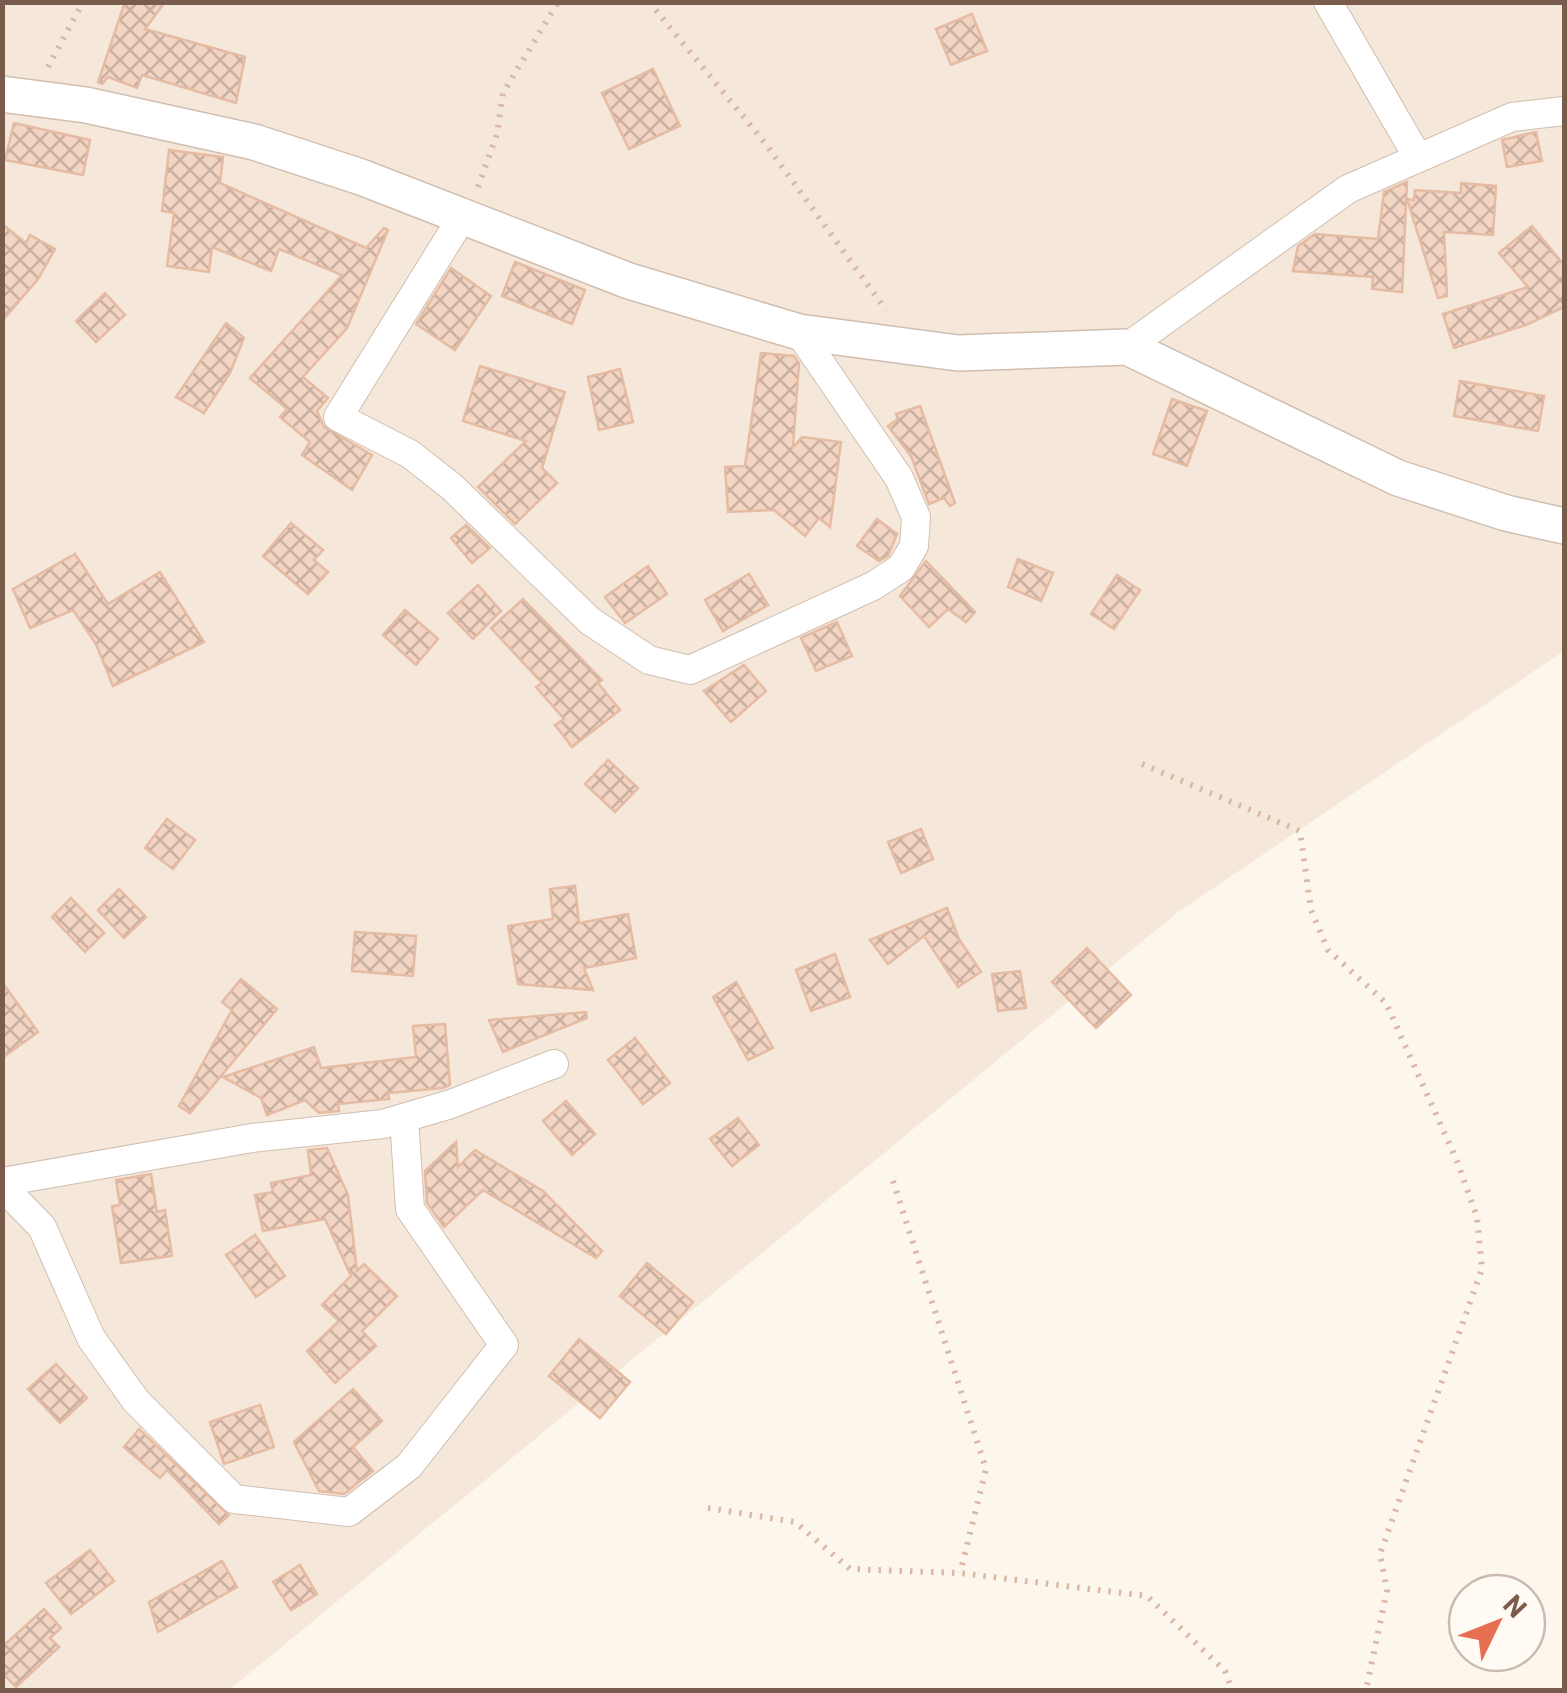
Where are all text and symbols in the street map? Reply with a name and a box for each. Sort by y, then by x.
north arrow [1447,1573,1547,1673]
text: N [1497,1587,1535,1624]

